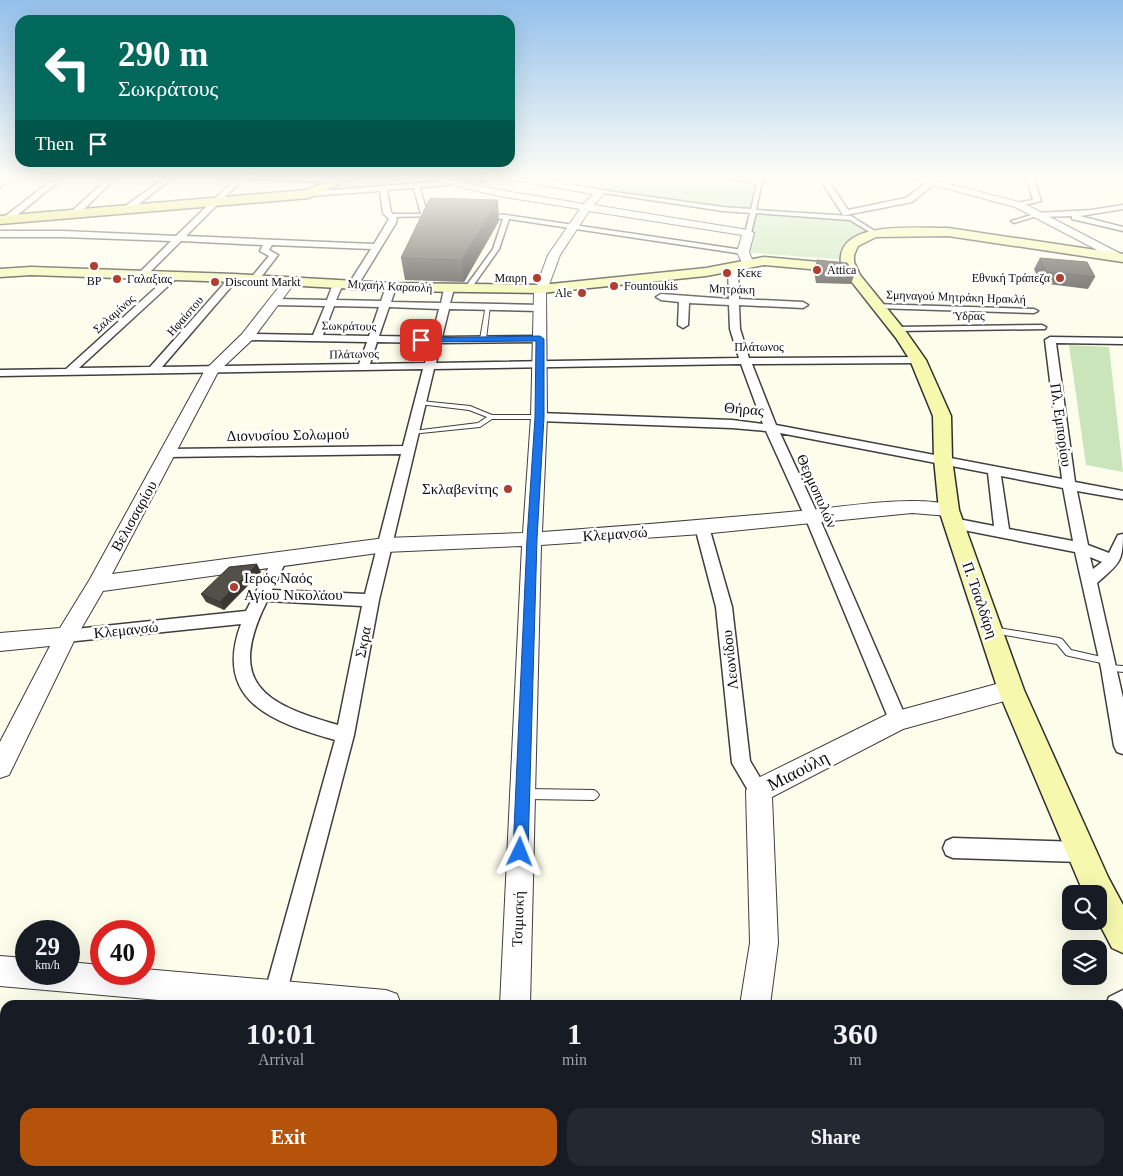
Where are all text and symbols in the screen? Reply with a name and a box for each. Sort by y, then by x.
icon: left [35,35,100,100]
text: 290 m [118,35,208,74]
text: Σωκράτους [118,76,218,101]
icon: arrive [84,130,112,158]
text: Then [35,133,74,154]
marker: BP [88,260,100,272]
place label: Attica [827,263,857,277]
marker: Attica [811,264,823,276]
place label: Κεκε [737,266,762,280]
marker: Κεκε [721,267,733,279]
place label: Μαιρη [495,271,527,285]
place label: Εθνική Τράπεζα [972,271,1051,285]
place label: Γαλαξιας [127,272,172,286]
marker: Μαιρη [531,272,543,284]
marker: Εθνική Τράπεζα [1054,272,1066,284]
marker: Γαλαξιας [111,273,123,285]
place label: BP [87,274,102,288]
place label: Discount Markt [225,275,301,289]
marker: Discount Markt [209,276,221,288]
street label: Μιχαήλ Καραολή [347,277,433,295]
place label: Fountoukis [624,279,678,293]
marker: Fountoukis [608,280,620,292]
street label: Μητράκη [709,281,755,297]
place label: Ale [555,286,572,300]
marker: Ale [576,287,588,299]
street label: Σμηναγού Μητράκη Ηρακλή [886,288,1026,306]
street label: Σαλαμίνος [90,291,138,336]
street label: Ηφαίστου [164,293,206,339]
street label: Ύδρας [952,309,985,323]
street label: Σωκράτους [322,319,377,333]
pin [400,319,442,361]
icon: arrive [407,326,435,354]
street label: Πλάτωνος [734,340,784,354]
street label: Πλάτωνος [329,347,379,361]
street label: Πλ. Εμπορίου [1047,382,1075,468]
street label: Θήρας [723,399,765,419]
street label: Διονυσίου Σολωμού [227,426,349,444]
street label: Θερμοπυλών [794,452,840,531]
street label: Βελισσαρίου [108,478,160,554]
place label: Σκλαβενίτης [422,481,498,497]
marker: Σκλαβενίτης [502,483,514,495]
street label: Κλεμανσώ [582,524,648,544]
street label: Π. Τσαλδάρη [959,560,1001,640]
place label: Ιερός Ναός Αγίου Νικολάου [244,570,343,603]
marker: Ιερός Ναός Αγίου Νικολάου [228,581,240,593]
street label: Κλεμανσώ [93,619,159,641]
street label: Σκρα [352,625,374,659]
street label: Λεωνίδου [719,629,741,691]
street label: Μιαούλη [764,747,832,795]
position arrow [493,825,545,877]
map controls [1062,885,1107,985]
button: search [1062,885,1107,930]
street label: Τσιμισκή [509,891,527,947]
speed limit sign: 40 [90,920,155,985]
text: 29 [35,933,60,960]
button: layers [1062,940,1107,985]
text: km/h [35,958,60,972]
text: 10:01 [246,1017,316,1050]
text: 1 [567,1017,582,1050]
text: 360 [833,1017,878,1050]
text: Arrival [258,1051,304,1068]
text: min [562,1051,587,1068]
text: m [849,1051,862,1068]
button: Exit [20,1108,557,1166]
button: Share [567,1108,1104,1166]

